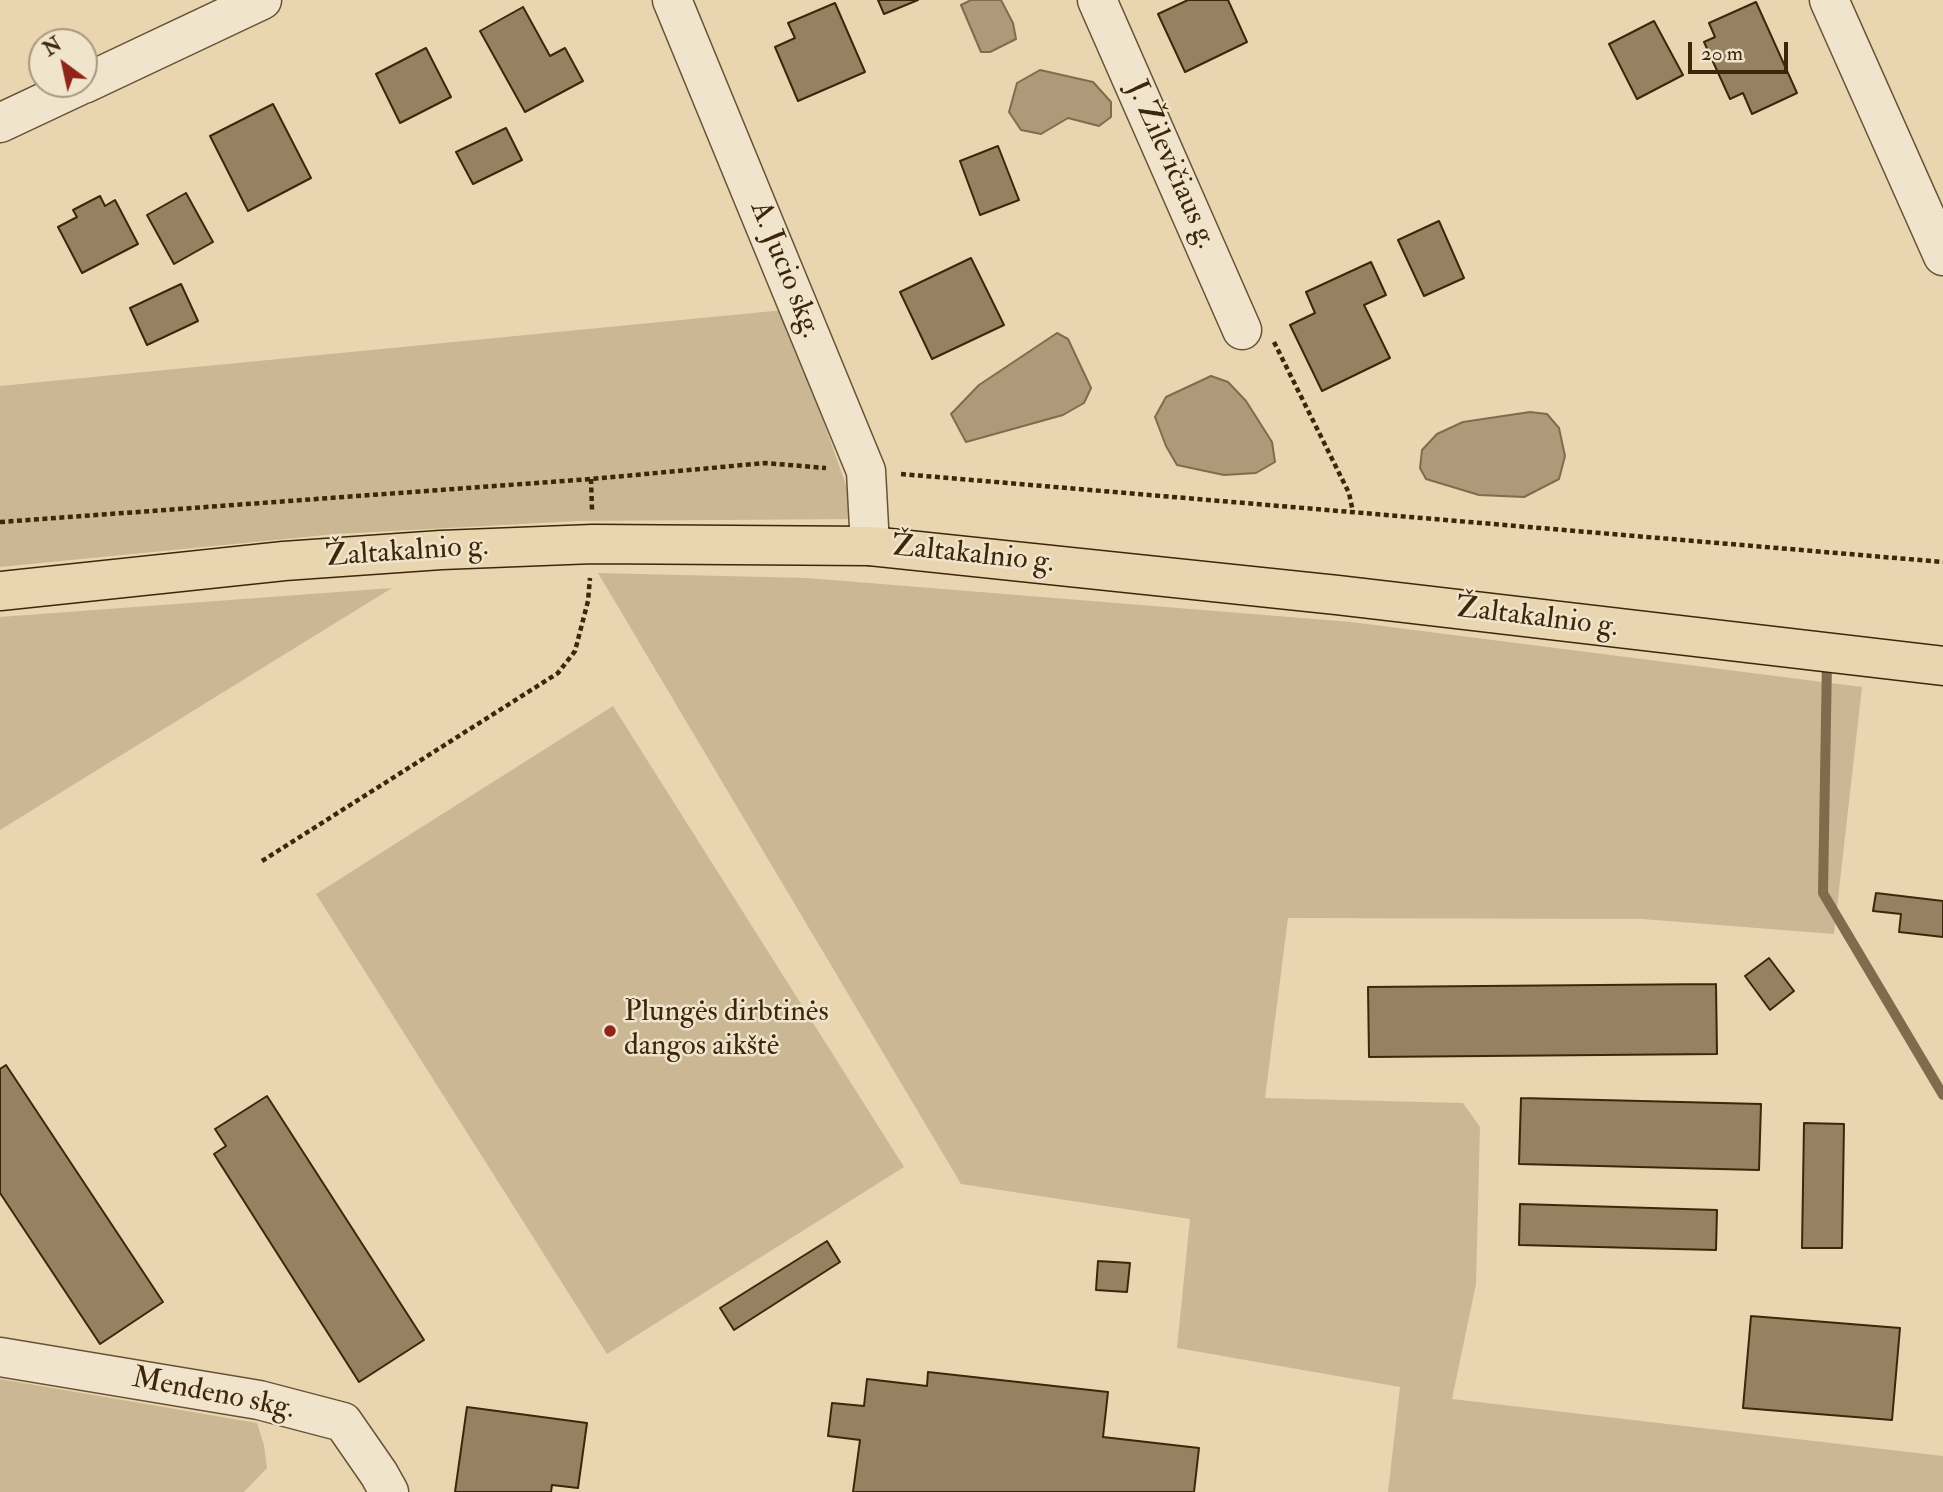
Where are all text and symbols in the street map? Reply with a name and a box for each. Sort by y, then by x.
north arrow [28,28,98,98]
scale bar [1691,28,1791,72]
text: N [39,32,66,62]
text: 20 m [1701,40,1743,67]
street label: J. Žilevičiaus g. [1117,75,1223,255]
street label: A. Jucio skg. [740,197,828,343]
street label: Žaltakalnio g. [324,529,490,577]
street label: Žaltakalnio g. [890,530,1056,582]
street label: Žaltakalnio g. [1454,591,1620,647]
place label: Plungės dirbtinės dangos aikštė [624,996,829,1066]
marker: Plungės dirbtinės dangos aikštė [602,1023,618,1039]
street label: Mendeno skg. [129,1362,297,1428]

